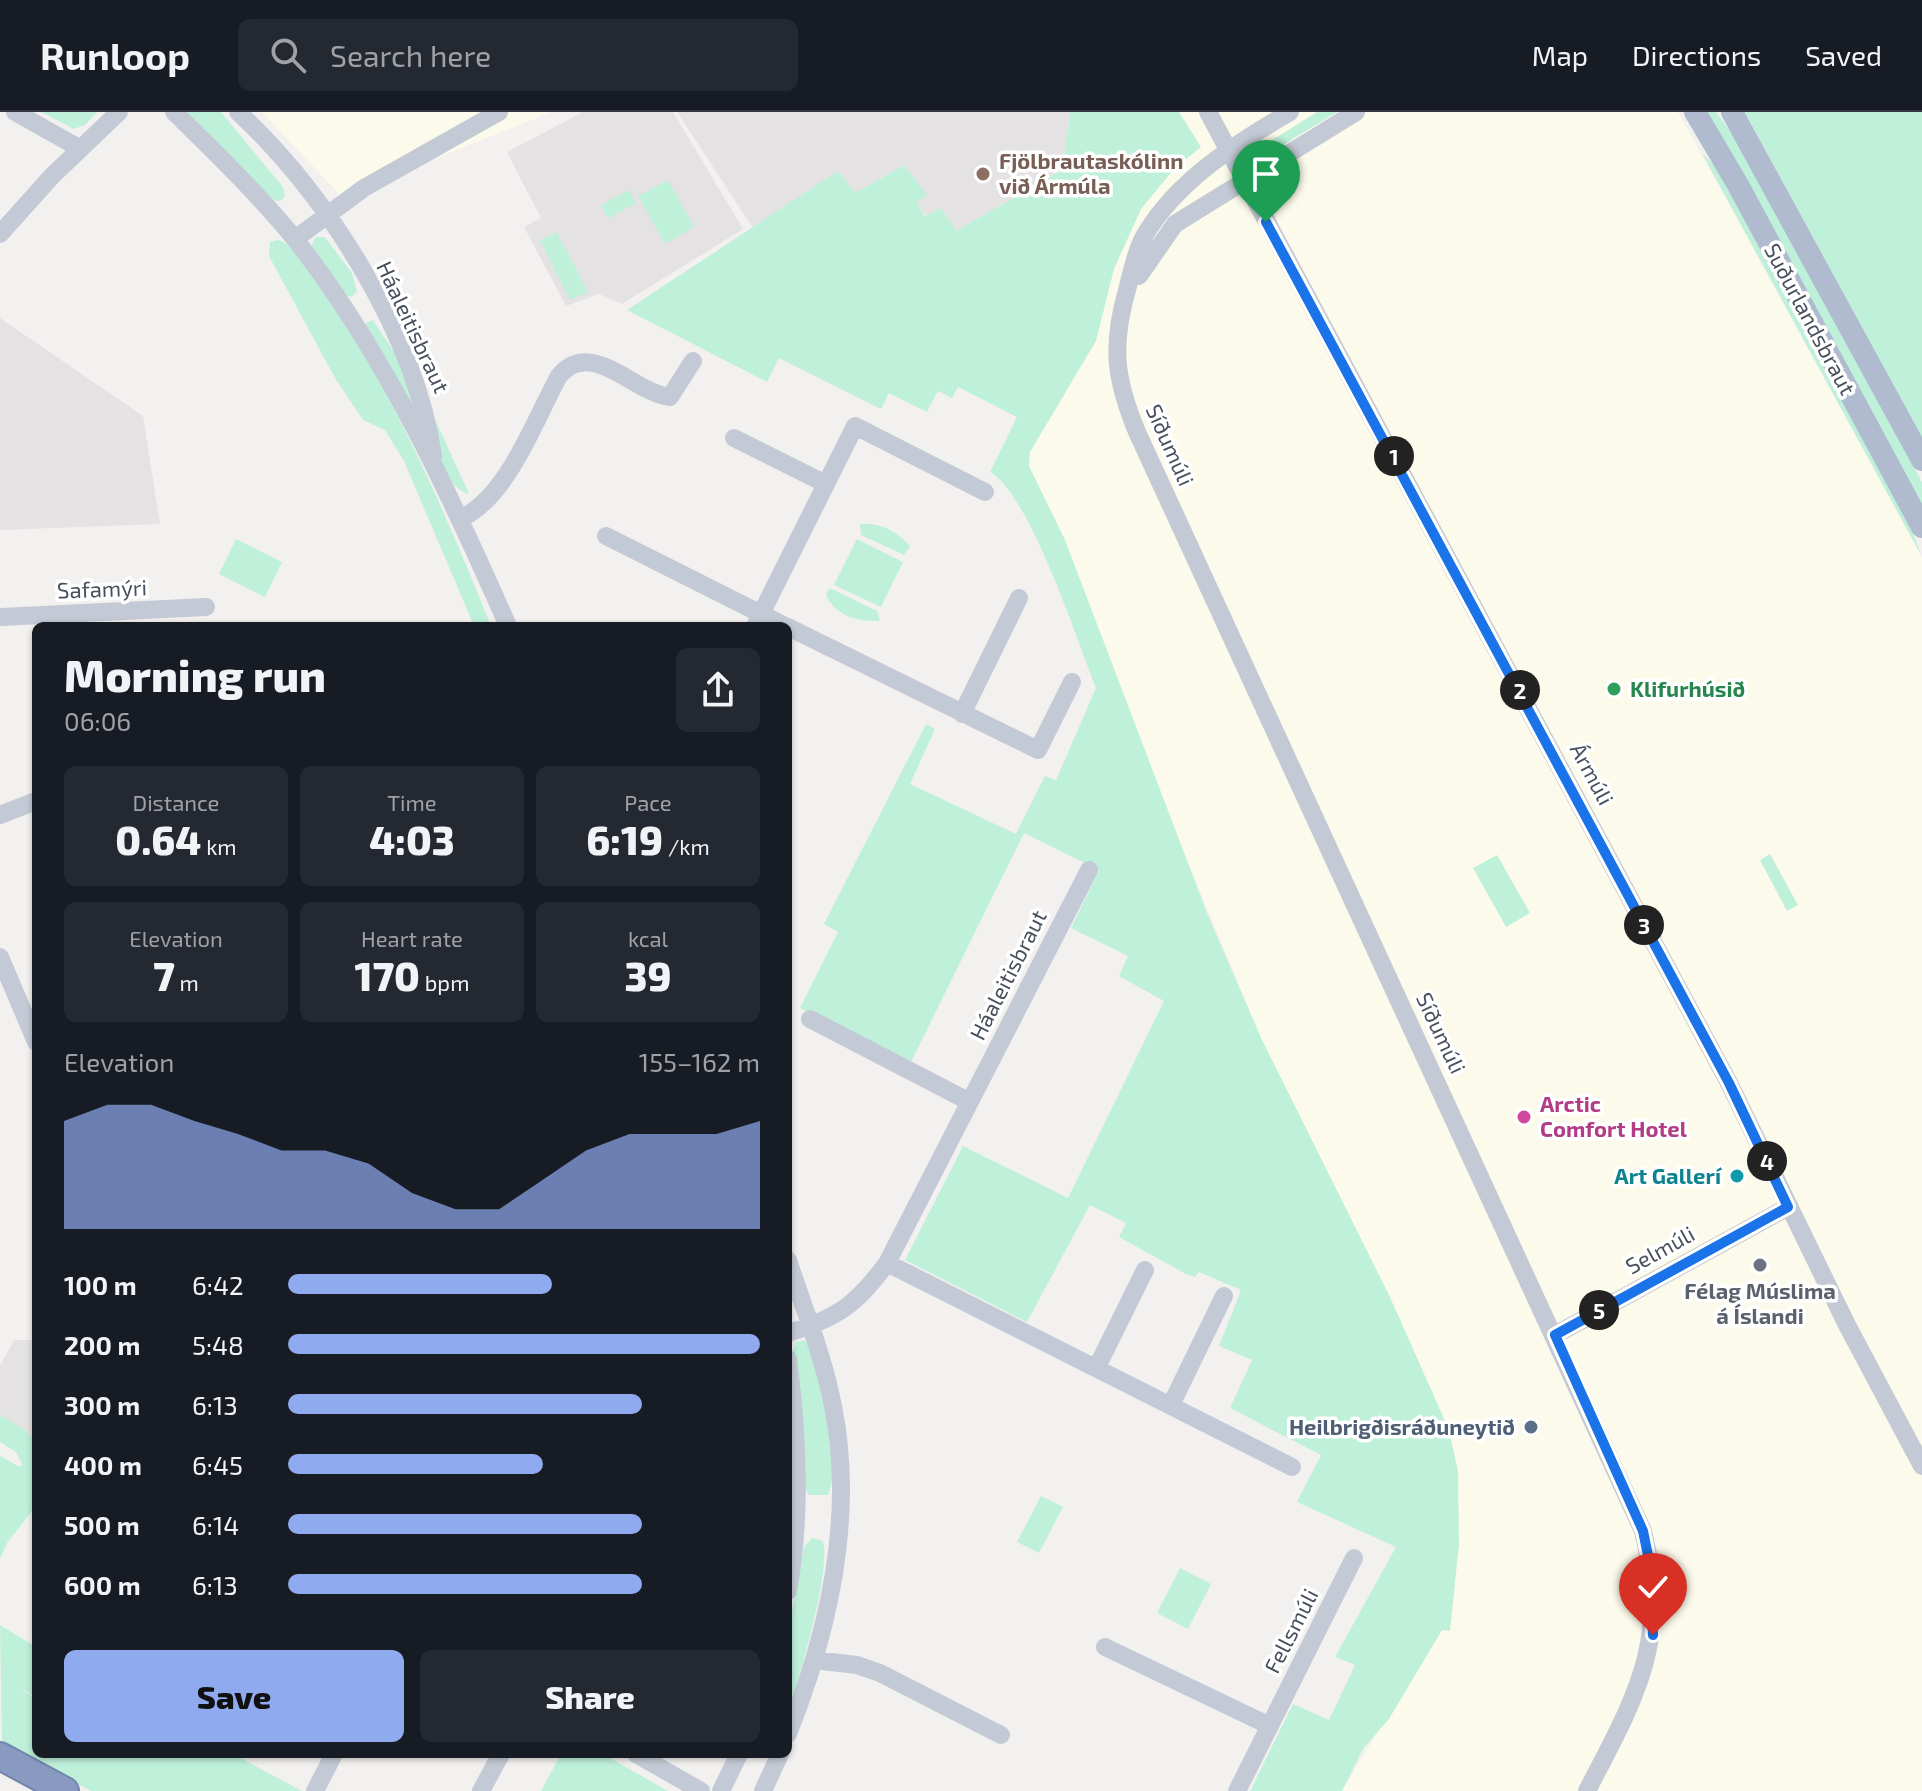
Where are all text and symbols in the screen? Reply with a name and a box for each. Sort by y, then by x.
search box [238,19,798,91]
text: Runloop [40,32,190,78]
icon: search [266,33,310,77]
text: Search here [330,37,491,73]
text: Map [1532,38,1588,72]
text: Directions [1632,38,1761,72]
text: Saved [1805,38,1882,72]
pin [1232,140,1300,222]
place label: Fjölbrautaskólinn við Ármúla [999,147,1183,198]
icon: arrive [1244,152,1288,196]
marker: Fjölbrautaskólinn við Ármúla [974,165,992,183]
street label: Suðurlandsbraut [1760,238,1862,399]
street label: Háaleitisbraut [372,257,456,396]
street label: Síðumúli [1141,400,1200,489]
pin: 1 [1374,436,1414,476]
text: 1 [1389,443,1399,469]
street label: Safamýri [57,573,147,603]
text: Morning run [64,648,326,701]
button: share [676,648,760,732]
pin: 2 [1500,670,1540,710]
place label: Klifurhúsið [1630,675,1745,701]
text: 2 [1514,677,1526,703]
marker: Klifurhúsið [1605,680,1623,698]
text: 06:06 [64,705,131,736]
street label: Ármúli [1566,738,1620,809]
text: Distance [133,789,219,815]
text: Time [387,789,437,815]
text: Pace [624,789,672,815]
text: 0.64 [115,815,201,863]
text: 4:03 [369,815,455,863]
text: 6:19 [586,815,663,863]
text: km [201,833,237,859]
text: /km [663,833,710,859]
street label: Háaleitisbraut [963,905,1051,1044]
pin: 3 [1624,905,1664,945]
text: 3 [1638,912,1650,938]
text: Elevation [129,925,223,951]
text: Heart rate [361,925,463,951]
text: kcal [628,925,668,951]
text: 7 [153,951,175,999]
text: 170 [355,951,420,999]
text: 39 [625,951,671,999]
text: m [175,969,199,995]
text: bpm [420,969,469,995]
street label: Síðumúli [1412,988,1472,1077]
text: Elevation [64,1046,174,1077]
text: 155–162 m [639,1046,760,1077]
place label: Arctic Comfort Hotel [1540,1090,1688,1141]
marker: Arctic Comfort Hotel [1515,1108,1533,1126]
pin: 4 [1747,1141,1787,1181]
text: 4 [1760,1148,1774,1174]
place label: Art Gallerí [1614,1162,1722,1188]
marker: Art Gallerí [1728,1167,1746,1185]
street label: Selmúli [1621,1220,1698,1279]
marker: Félag Múslima á Íslandi [1751,1256,1769,1274]
text: 100 m [64,1269,137,1300]
text: 6:42 [192,1269,244,1300]
place label: Félag Múslima á Íslandi [1684,1277,1836,1328]
pin: 5 [1579,1290,1619,1330]
text: 5 [1593,1297,1605,1323]
text: 200 m [64,1329,140,1360]
text: 5:48 [192,1329,244,1360]
text: 300 m [64,1389,140,1420]
text: 6:13 [192,1389,238,1420]
place label: Heilbrigðisráðuneytið [1289,1413,1515,1440]
marker: Heilbrigðisráðuneytið [1522,1418,1540,1436]
text: 400 m [64,1449,142,1480]
text: 6:45 [192,1449,243,1480]
text: 500 m [64,1509,140,1540]
text: 6:14 [192,1509,239,1540]
pin [1619,1553,1687,1635]
icon: check [1631,1565,1675,1609]
text: 600 m [64,1569,141,1600]
text: 6:13 [192,1569,238,1600]
street label: Fellsmúli [1258,1584,1322,1677]
button: Save [64,1650,404,1742]
button: Share [420,1650,760,1742]

